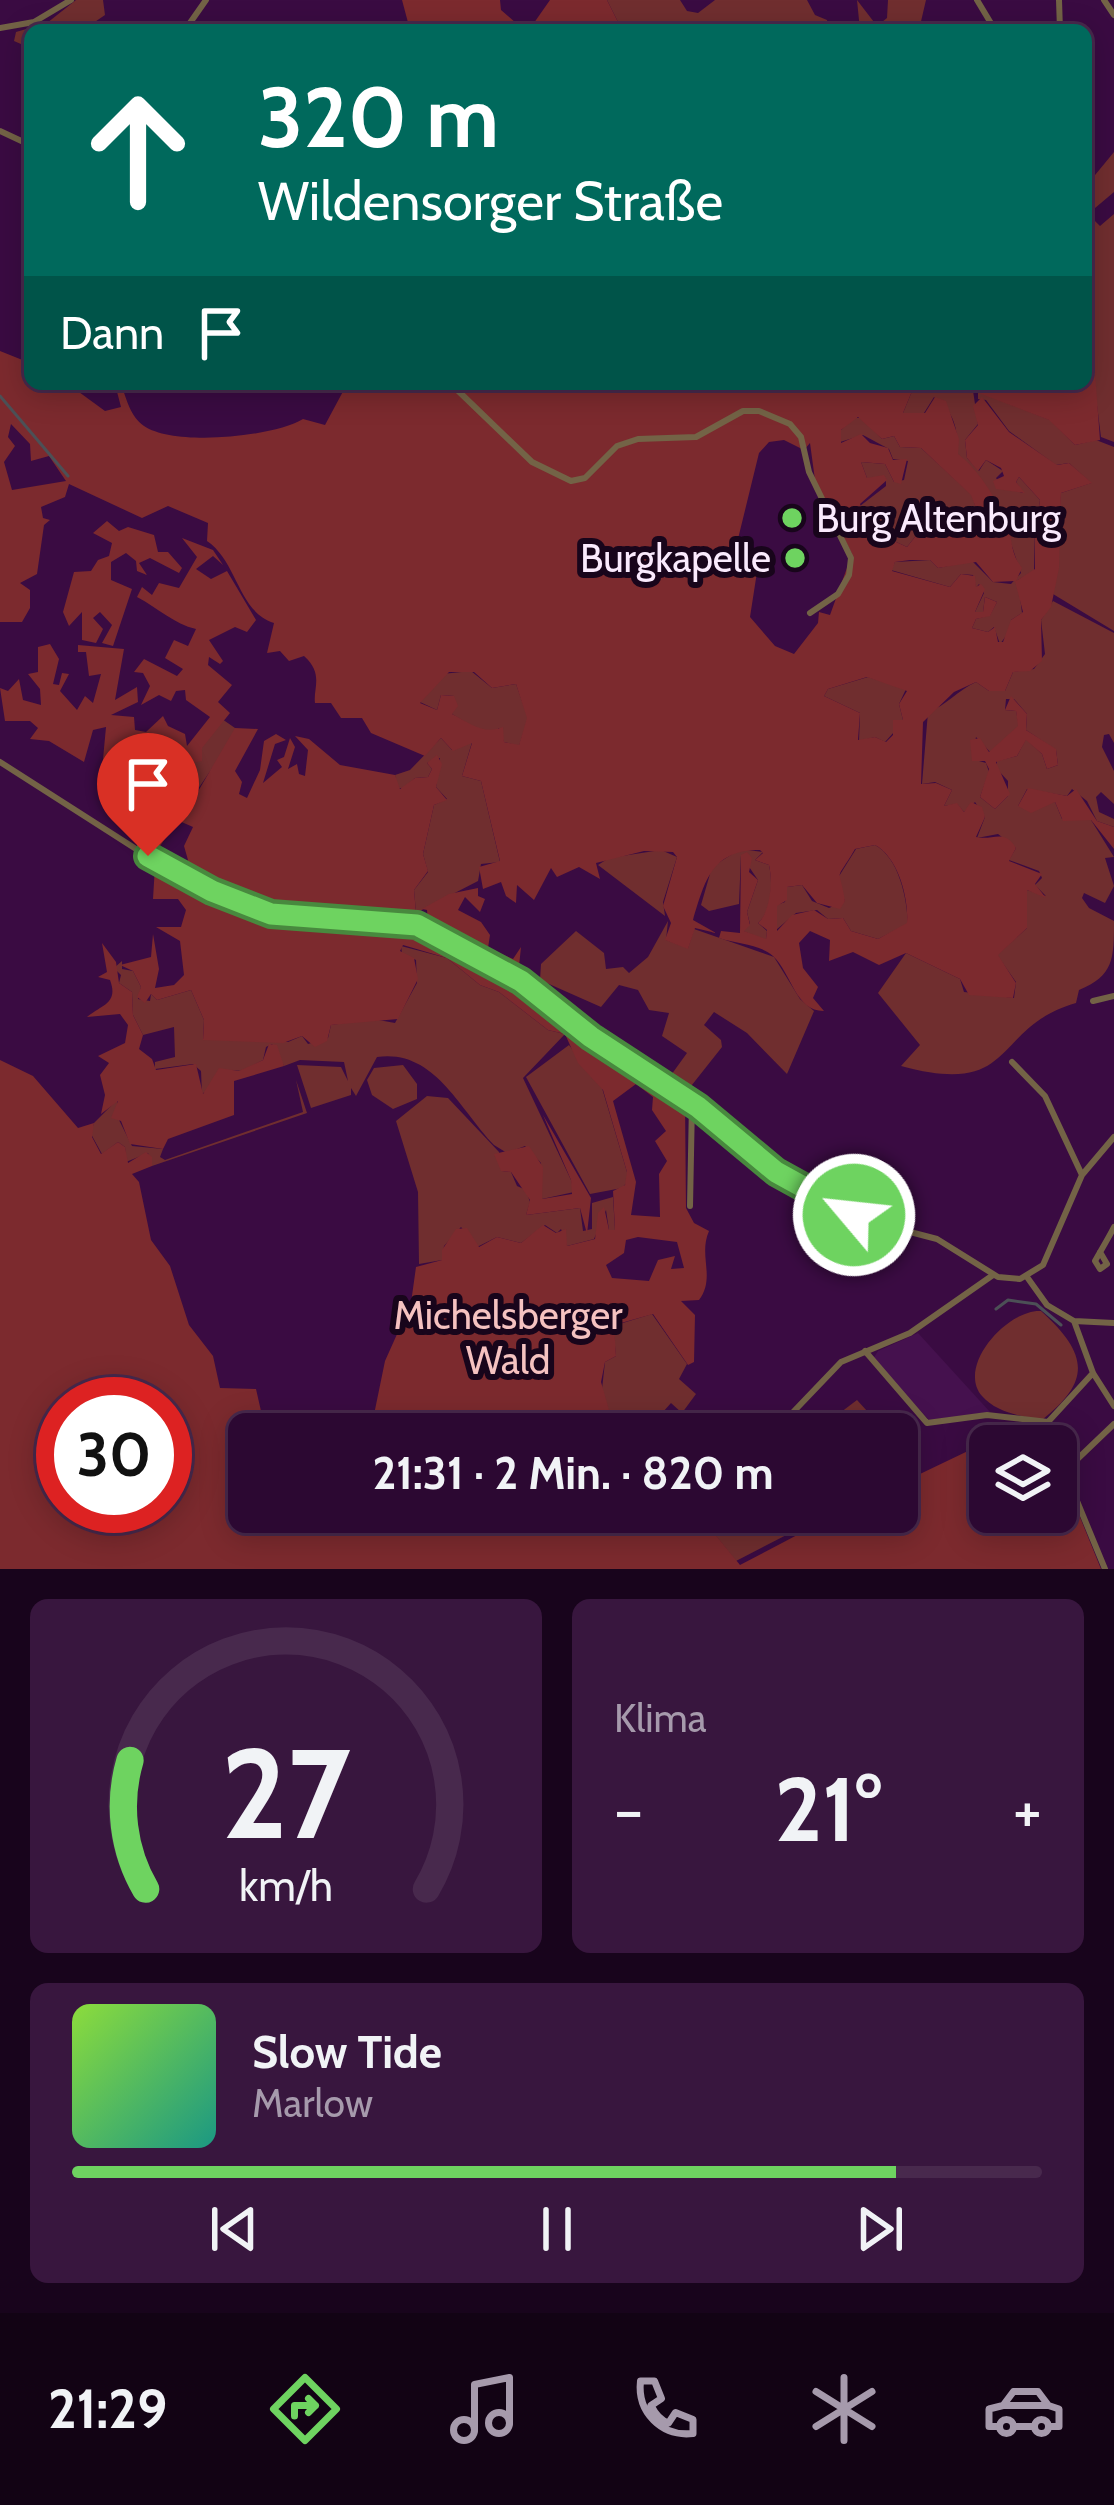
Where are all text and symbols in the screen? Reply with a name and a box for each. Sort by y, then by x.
text: 320 m [258,66,499,168]
icon: ahead [60,72,216,228]
text: Wildensorger Straße [258,168,723,234]
icon: arrive [188,300,254,366]
text: Dann [60,306,164,360]
place label: Burg Altenburg [816,494,1061,542]
marker: Burg Altenburg [779,505,805,531]
place label: Burgkapelle [580,534,771,582]
marker: Burgkapelle [782,545,808,571]
pin [97,733,199,856]
icon: arrive [115,751,181,817]
position arrow [791,1152,917,1278]
park label: Michelsberger Wald [393,1291,623,1384]
speed limit sign: 30 [36,1377,192,1533]
map controls [969,1425,1077,1533]
button: layers [969,1425,1077,1533]
text: 21:31 · 2 Min. · 820 m [372,1446,774,1500]
text: Klima [614,1694,706,1742]
text: 27 [221,1718,351,1869]
text: 21° [775,1754,881,1864]
text: − [614,1769,643,1850]
text: + [1013,1769,1042,1850]
text: km/h [239,1860,333,1912]
text: Slow Tide [252,2025,442,2079]
text: Marlow [252,2079,373,2127]
icon: previous [201,2196,267,2262]
icon: pause [524,2196,590,2262]
icon: next [847,2196,913,2262]
icon: directions [263,2367,347,2451]
icon: music [443,2367,527,2451]
icon: phone [623,2367,707,2451]
icon: climate [802,2367,886,2451]
icon: car [982,2367,1066,2451]
text: 21:29 [48,2376,167,2442]

